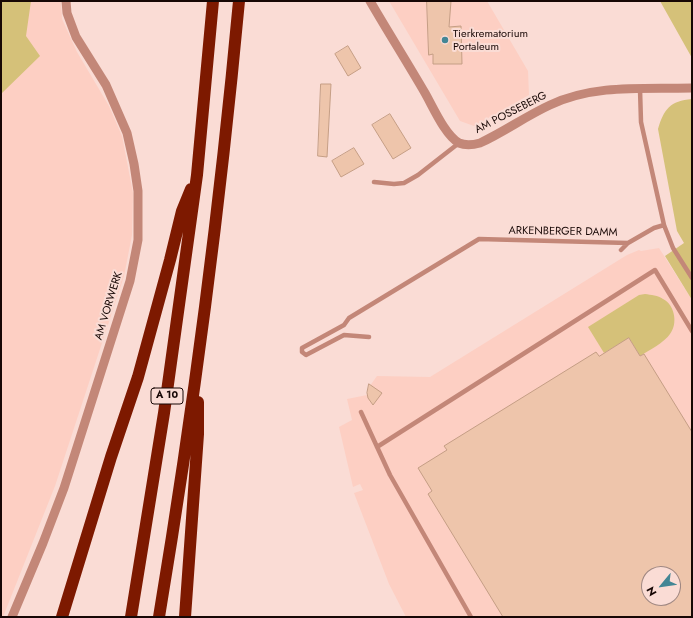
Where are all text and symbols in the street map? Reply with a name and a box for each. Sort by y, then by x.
place label: Tierkrematorium Portaleum [453,27,528,53]
marker: Tierkrematorium Portaleum [440,35,450,45]
street label: AM POSSEBERG [473,89,549,137]
street label: ARKENBERGER DAMM [508,224,618,240]
street label: AM VORWERK [92,270,126,342]
road number: A 10 [151,388,183,404]
north arrow [641,566,681,606]
text: N [642,584,660,599]

